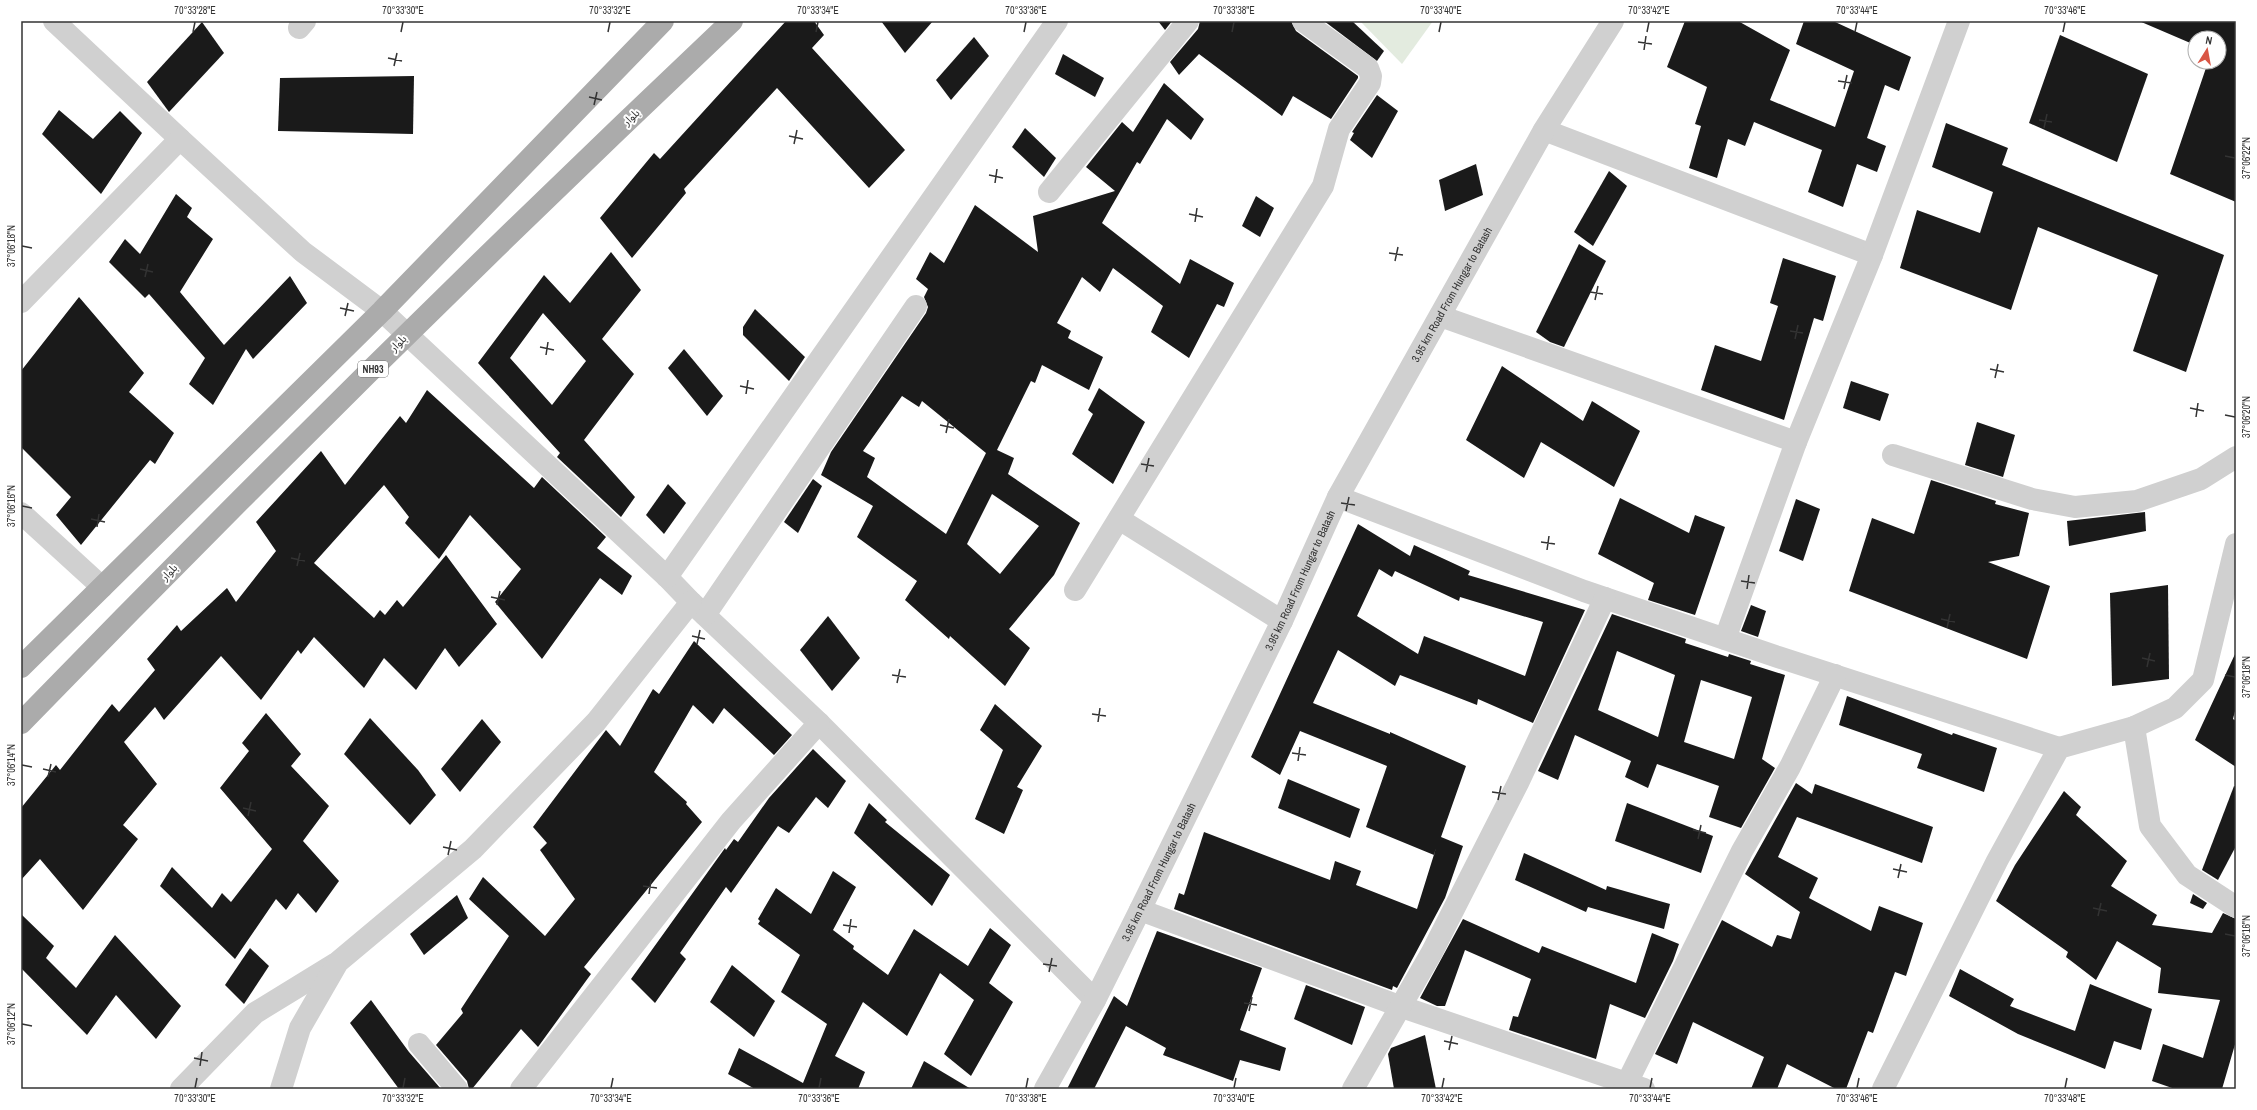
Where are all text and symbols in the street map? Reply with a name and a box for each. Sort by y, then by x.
text: 70°33'28"E [174,4,216,17]
text: 70°33'30"E [382,4,424,17]
text: 70°33'32"E [589,4,631,17]
text: 70°33'34"E [797,4,839,17]
text: 70°33'36"E [1005,4,1047,17]
text: 70°33'38"E [1213,4,1255,17]
text: 70°33'40"E [1420,4,1462,17]
text: 70°33'42"E [1628,4,1670,17]
text: 70°33'44"E [1836,4,1878,17]
text: 70°33'46"E [2044,4,2086,17]
north arrow [2187,30,2227,70]
text: N [2204,33,2213,48]
street label: بلوار [619,106,642,129]
text: 37°06'22"N [2240,137,2253,179]
street label: 3.95 km Road From Hungar to Batash [1408,224,1495,365]
text: 37°06'18"N [5,225,18,267]
street label: بلوار [386,332,409,355]
road number: NH93 [358,361,388,377]
text: 37°06'20"N [2240,396,2253,438]
text: 37°06'16"N [5,485,18,527]
street label: 3.95 km Road From Hungar to Batash [1262,508,1338,653]
street label: بلوار [157,561,180,584]
text: 37°06'18"N [2240,656,2253,698]
text: 37°06'14"N [5,744,18,786]
street label: 3.95 km Road From Hungar to Batash [1118,800,1199,944]
text: 37°06'16"N [2240,915,2253,957]
text: 37°06'12"N [5,1003,18,1045]
text: 70°33'30"E [174,1092,216,1105]
text: 70°33'32"E [382,1092,424,1105]
text: 70°33'34"E [590,1092,632,1105]
text: 70°33'36"E [798,1092,840,1105]
text: 70°33'38"E [1005,1092,1047,1105]
text: 70°33'40"E [1213,1092,1255,1105]
text: 70°33'42"E [1421,1092,1463,1105]
text: 70°33'44"E [1629,1092,1671,1105]
text: 70°33'46"E [1836,1092,1878,1105]
text: 70°33'48"E [2044,1092,2086,1105]

